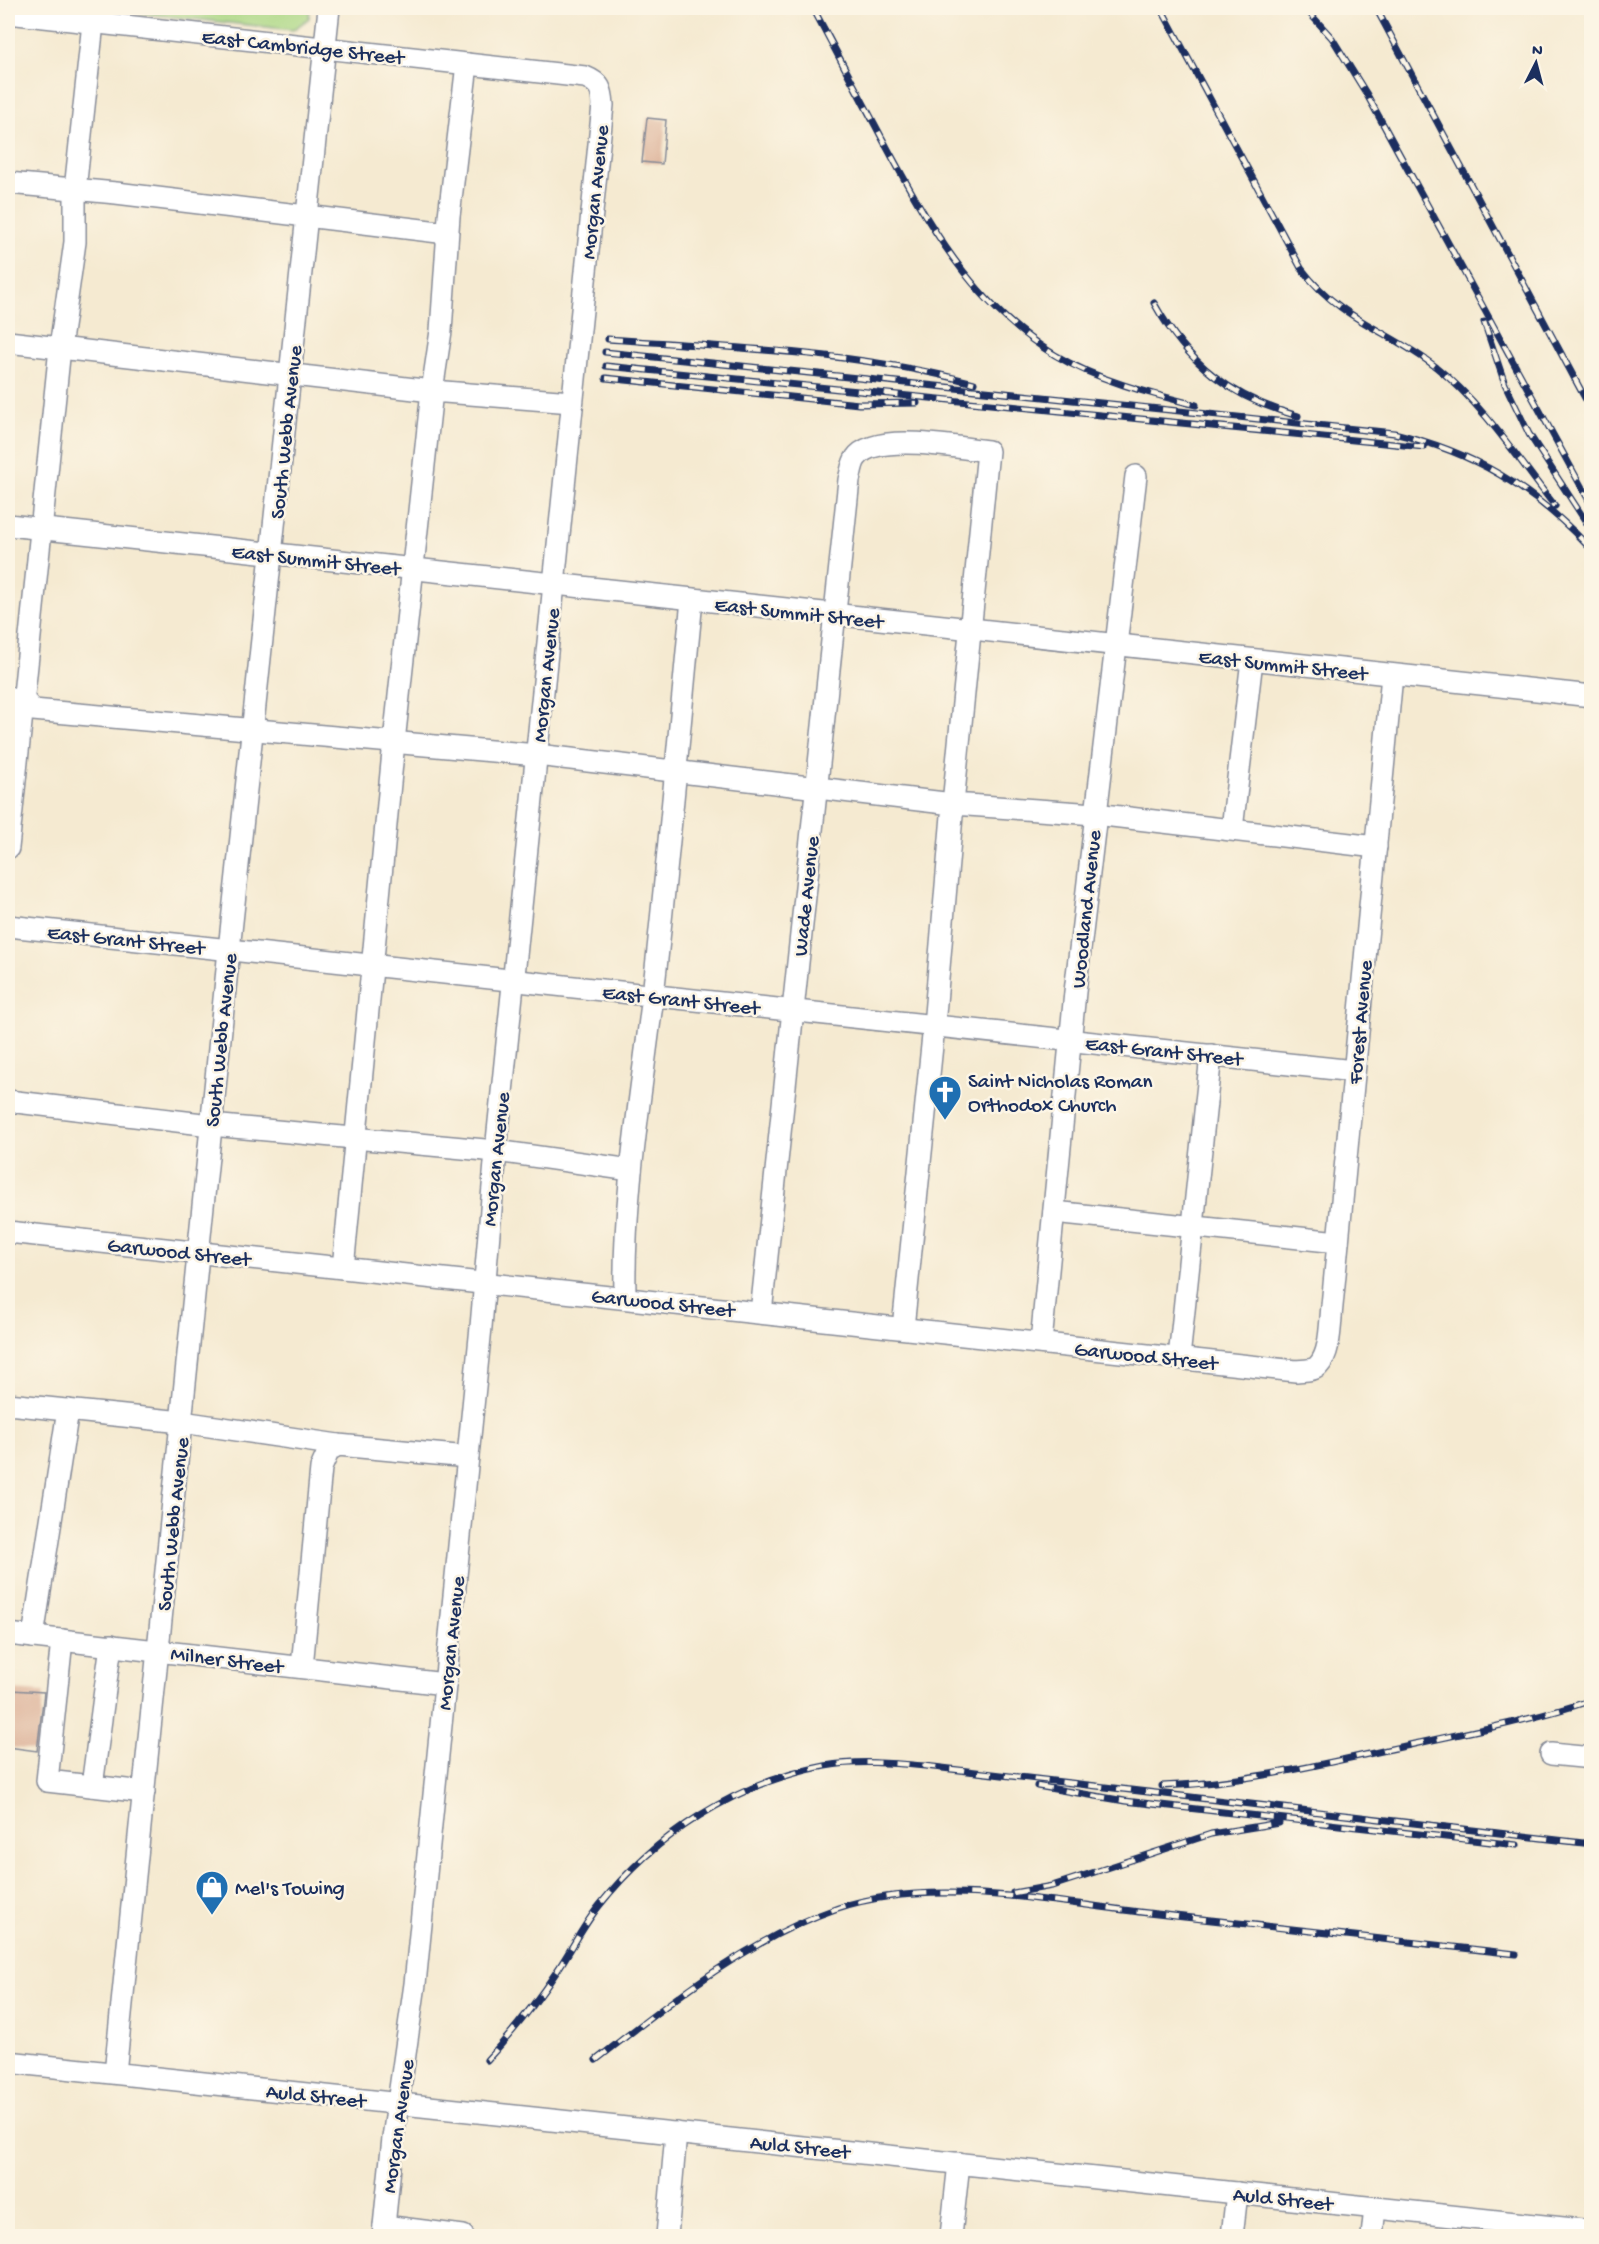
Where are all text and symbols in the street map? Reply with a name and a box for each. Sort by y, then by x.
street label: East Cambridge Street [200,26,407,73]
north arrow [1506,33,1566,93]
text: N [1531,42,1544,62]
street label: Morgan Avenue [578,123,617,261]
street label: South Webb Avenue [267,343,310,520]
street label: East Summit Street [230,541,404,584]
street label: East Summit Street [713,594,887,637]
street label: Morgan Avenue [529,606,568,744]
street label: East Summit Street [1197,646,1371,689]
street label: Woodland Avenue [1068,828,1109,990]
street label: Wade Avenue [790,834,827,958]
street label: East Grant Street [46,922,208,963]
street label: South Webb Avenue [202,951,245,1128]
street label: Forest Avenue [1345,958,1380,1086]
street label: East Grant Street [601,982,763,1023]
street label: East Grant Street [1084,1033,1246,1074]
place label: Saint Nicholas Roman Orthodox Church [968,1071,1153,1120]
church icon: Saint Nicholas Roman Orthodox Church [927,1074,963,1121]
street label: Morgan Avenue [479,1090,518,1228]
street label: Garwood Street [106,1235,254,1275]
street label: Garwood Street [590,1286,738,1326]
street label: Garwood Street [1073,1339,1221,1379]
street label: South Webb Avenue [154,1435,197,1612]
street label: Morgan Avenue [434,1574,473,1712]
street label: Milner Street [169,1643,287,1682]
shop icon: Mel's Towing [194,1869,230,1916]
place label: Mel's Towing [235,1878,345,1903]
street label: Morgan Avenue [379,2057,422,2195]
street label: Auld Street [265,2081,369,2116]
street label: Auld Street [749,2132,853,2167]
street label: Auld Street [1232,2184,1336,2219]

